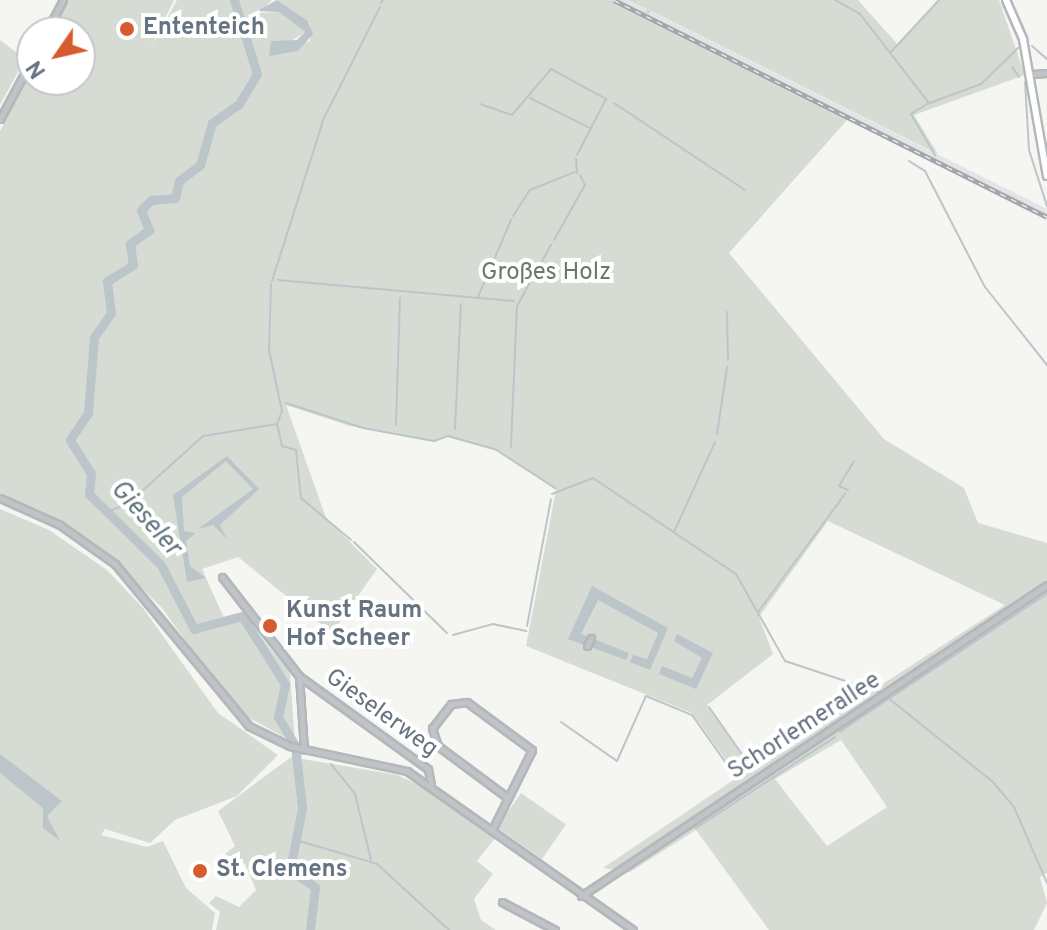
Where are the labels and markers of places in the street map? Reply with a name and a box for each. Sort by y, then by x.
place label: Ententeich [143,15,265,43]
marker: Ententeich [118,20,136,38]
place label: Kunst Raum Hof Scheer [286,598,422,654]
marker: Kunst Raum Hof Scheer [261,617,279,635]
place label: St. Clemens [216,857,348,885]
marker: St. Clemens [191,862,209,880]

